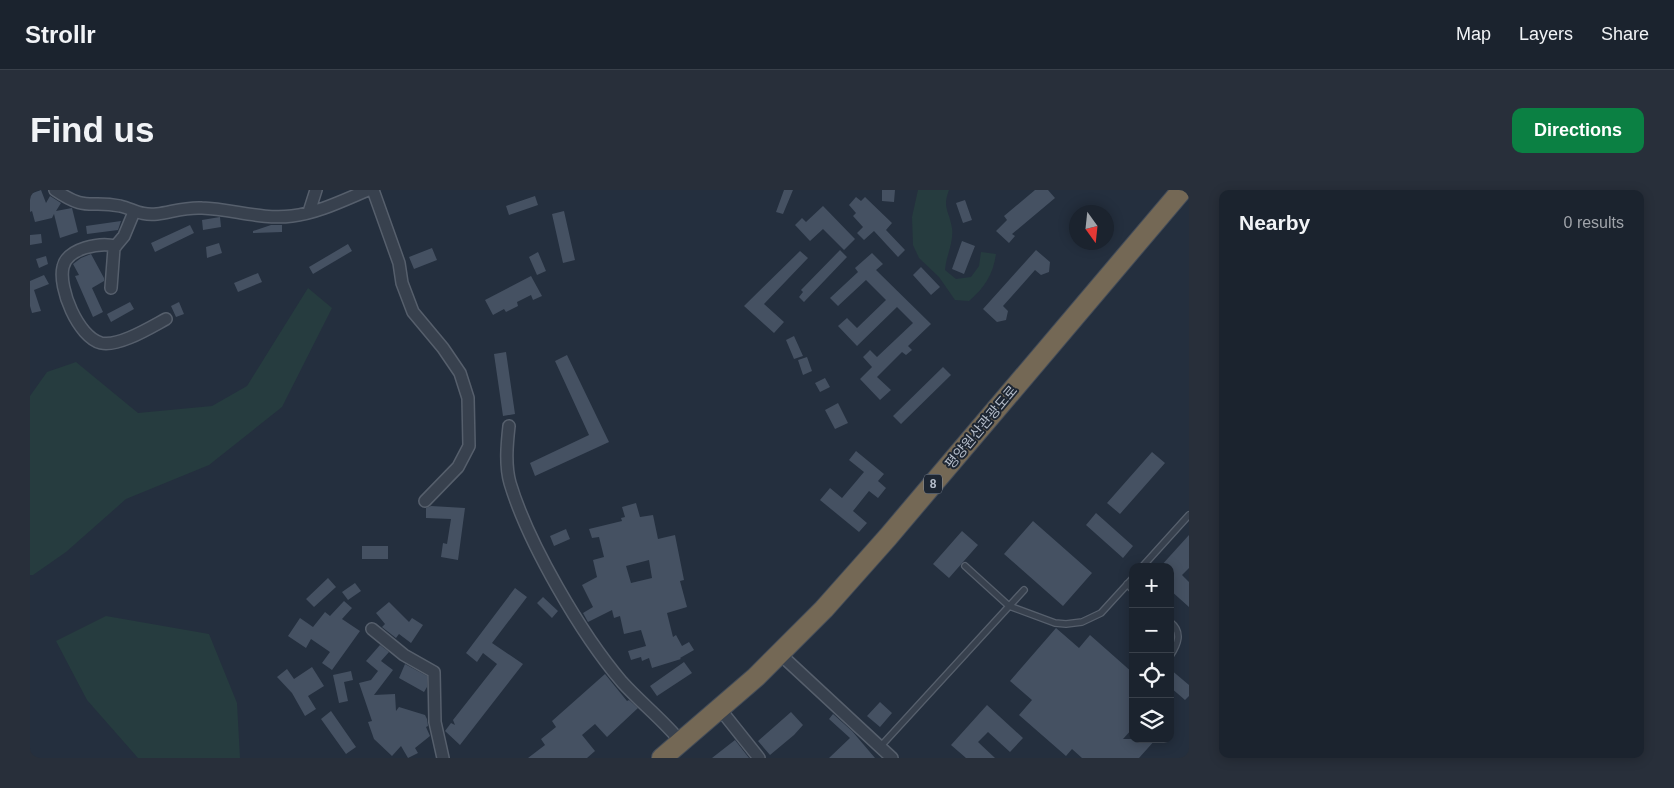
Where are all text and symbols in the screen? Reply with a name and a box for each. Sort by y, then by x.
text: Strollr [25,21,96,48]
text: Map [1456,24,1491,44]
text: Layers [1519,24,1573,44]
text: Share [1601,24,1649,44]
button: Directions [1512,108,1644,153]
text: Find us [30,110,154,149]
north arrow [1069,205,1114,250]
text: Nearby [1239,211,1310,234]
text: 0 results [1564,214,1624,231]
street label: 평양원산관광도로 [942,382,1020,472]
road number: 8 [924,474,942,494]
map controls [1129,563,1174,743]
button: + [1129,563,1174,608]
button: − [1129,608,1174,653]
button: locate [1129,653,1174,698]
button: layers [1129,698,1174,743]

